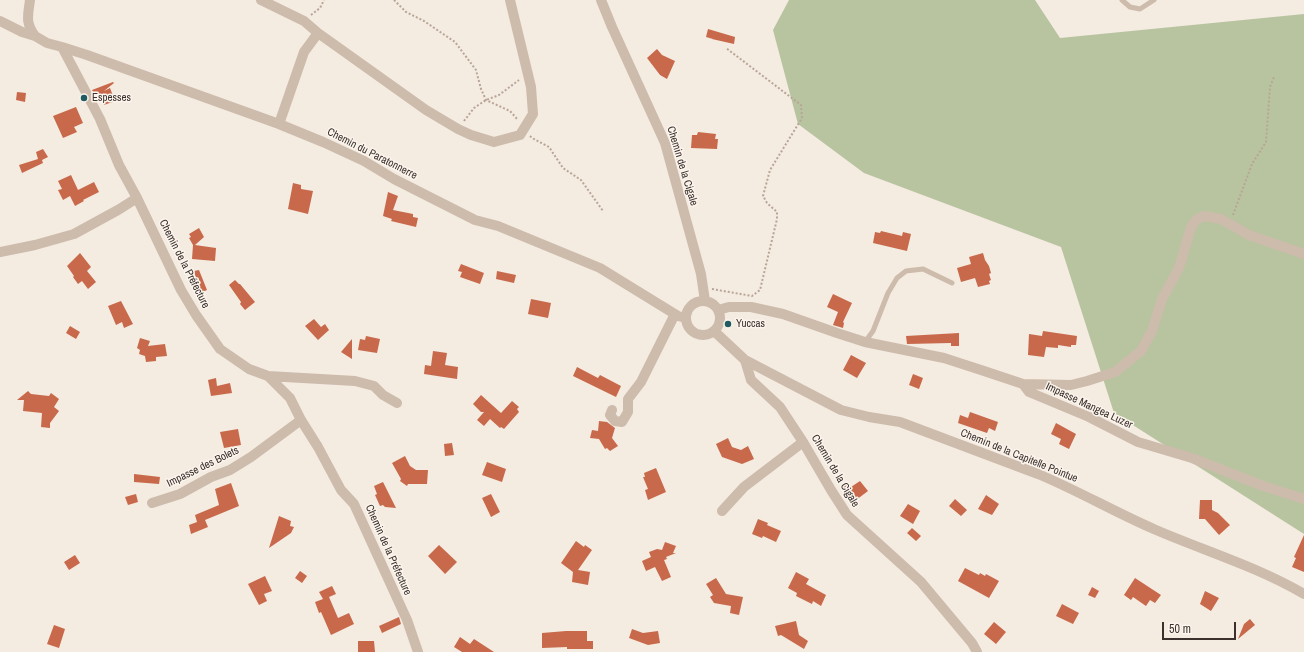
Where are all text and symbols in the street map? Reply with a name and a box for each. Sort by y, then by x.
place label: Espesses [92,91,131,105]
marker: Espesses [79,93,89,103]
street label: Chemin de la Cigale [664,125,700,207]
street label: Chemin du Paratonnerre [325,126,419,182]
street label: Chemin de la Préfecture [156,217,212,311]
place label: Yuccas [736,317,765,331]
marker: Yuccas [723,319,733,329]
street label: Impasse Mangea Luzer [1043,380,1135,432]
street label: Chemin de la Capitelle Pointue [958,426,1080,486]
street label: Chemin de la Cigale [808,432,862,510]
street label: Impasse des Bolets [165,444,241,490]
street label: Chemin de la Préfecture [362,503,414,597]
scale bar [1164,614,1238,640]
text: 50 m [1169,621,1191,637]

